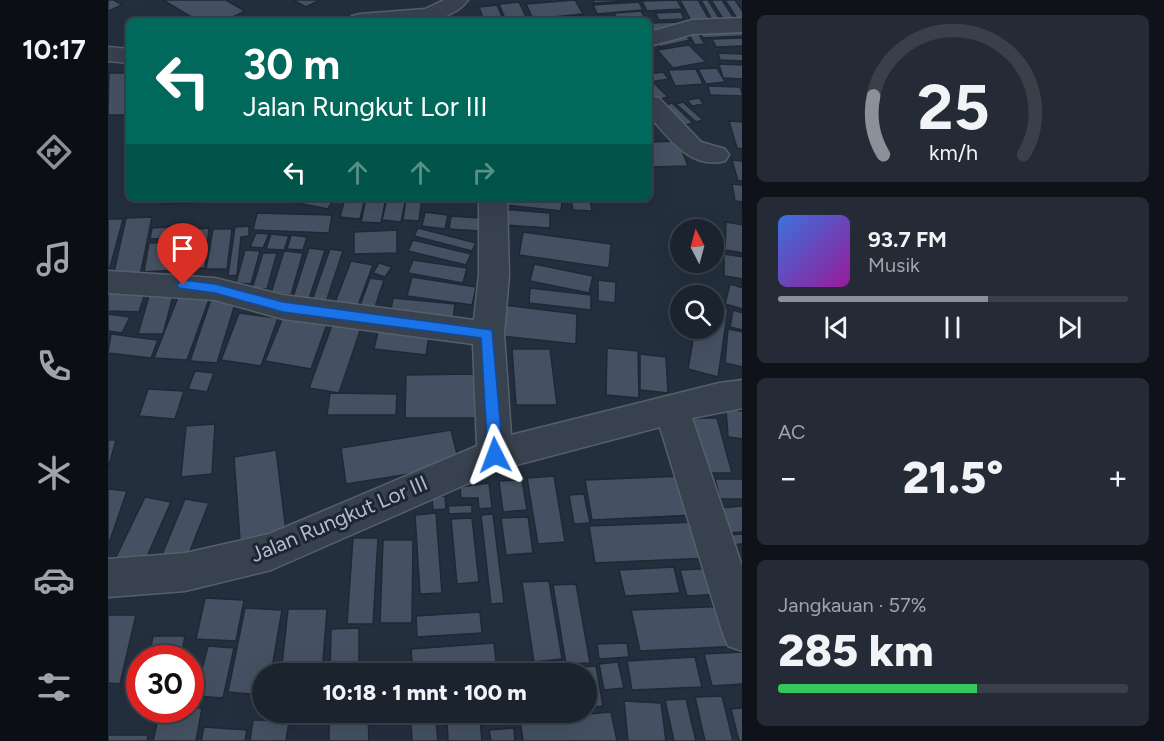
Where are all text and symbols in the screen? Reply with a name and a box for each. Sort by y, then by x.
text: 10:17 [22,33,86,66]
text: 30 m [243,39,340,90]
icon: left [144,42,222,120]
text: 25 [917,70,989,145]
text: Jalan Rungkut Lor III [243,90,488,123]
icon: directions [33,131,75,173]
text: km/h [929,141,977,166]
icon: left [278,156,311,189]
icon: ahead [341,156,374,189]
icon: ahead [404,156,437,189]
icon: right [467,156,500,189]
north arrow [670,219,724,273]
map controls [670,219,724,339]
pin [157,223,208,285]
text: 93.7 FM [868,226,947,253]
icon: arrive [166,232,199,265]
icon: music [33,238,75,280]
text: Musik [868,253,920,277]
button: search [670,285,724,339]
icon: previous [820,311,853,344]
icon: pause [936,311,969,344]
icon: next [1053,311,1086,344]
icon: phone [33,345,75,387]
text: AC [778,420,806,444]
position arrow [463,423,527,487]
text: 21.5° [902,450,1004,504]
icon: climate [33,452,75,494]
text: − [778,458,799,497]
text: + [1107,458,1128,497]
street label: Jalan Rungkut Lor III [246,470,431,567]
icon: car [33,559,75,601]
text: Jangkauan · 57% [778,593,927,617]
text: 285 km [778,623,934,677]
speed limit sign: 30 [126,645,204,723]
icon: filters [33,666,75,708]
text: 10:18 · 1 mnt · 100 m [322,679,527,706]

